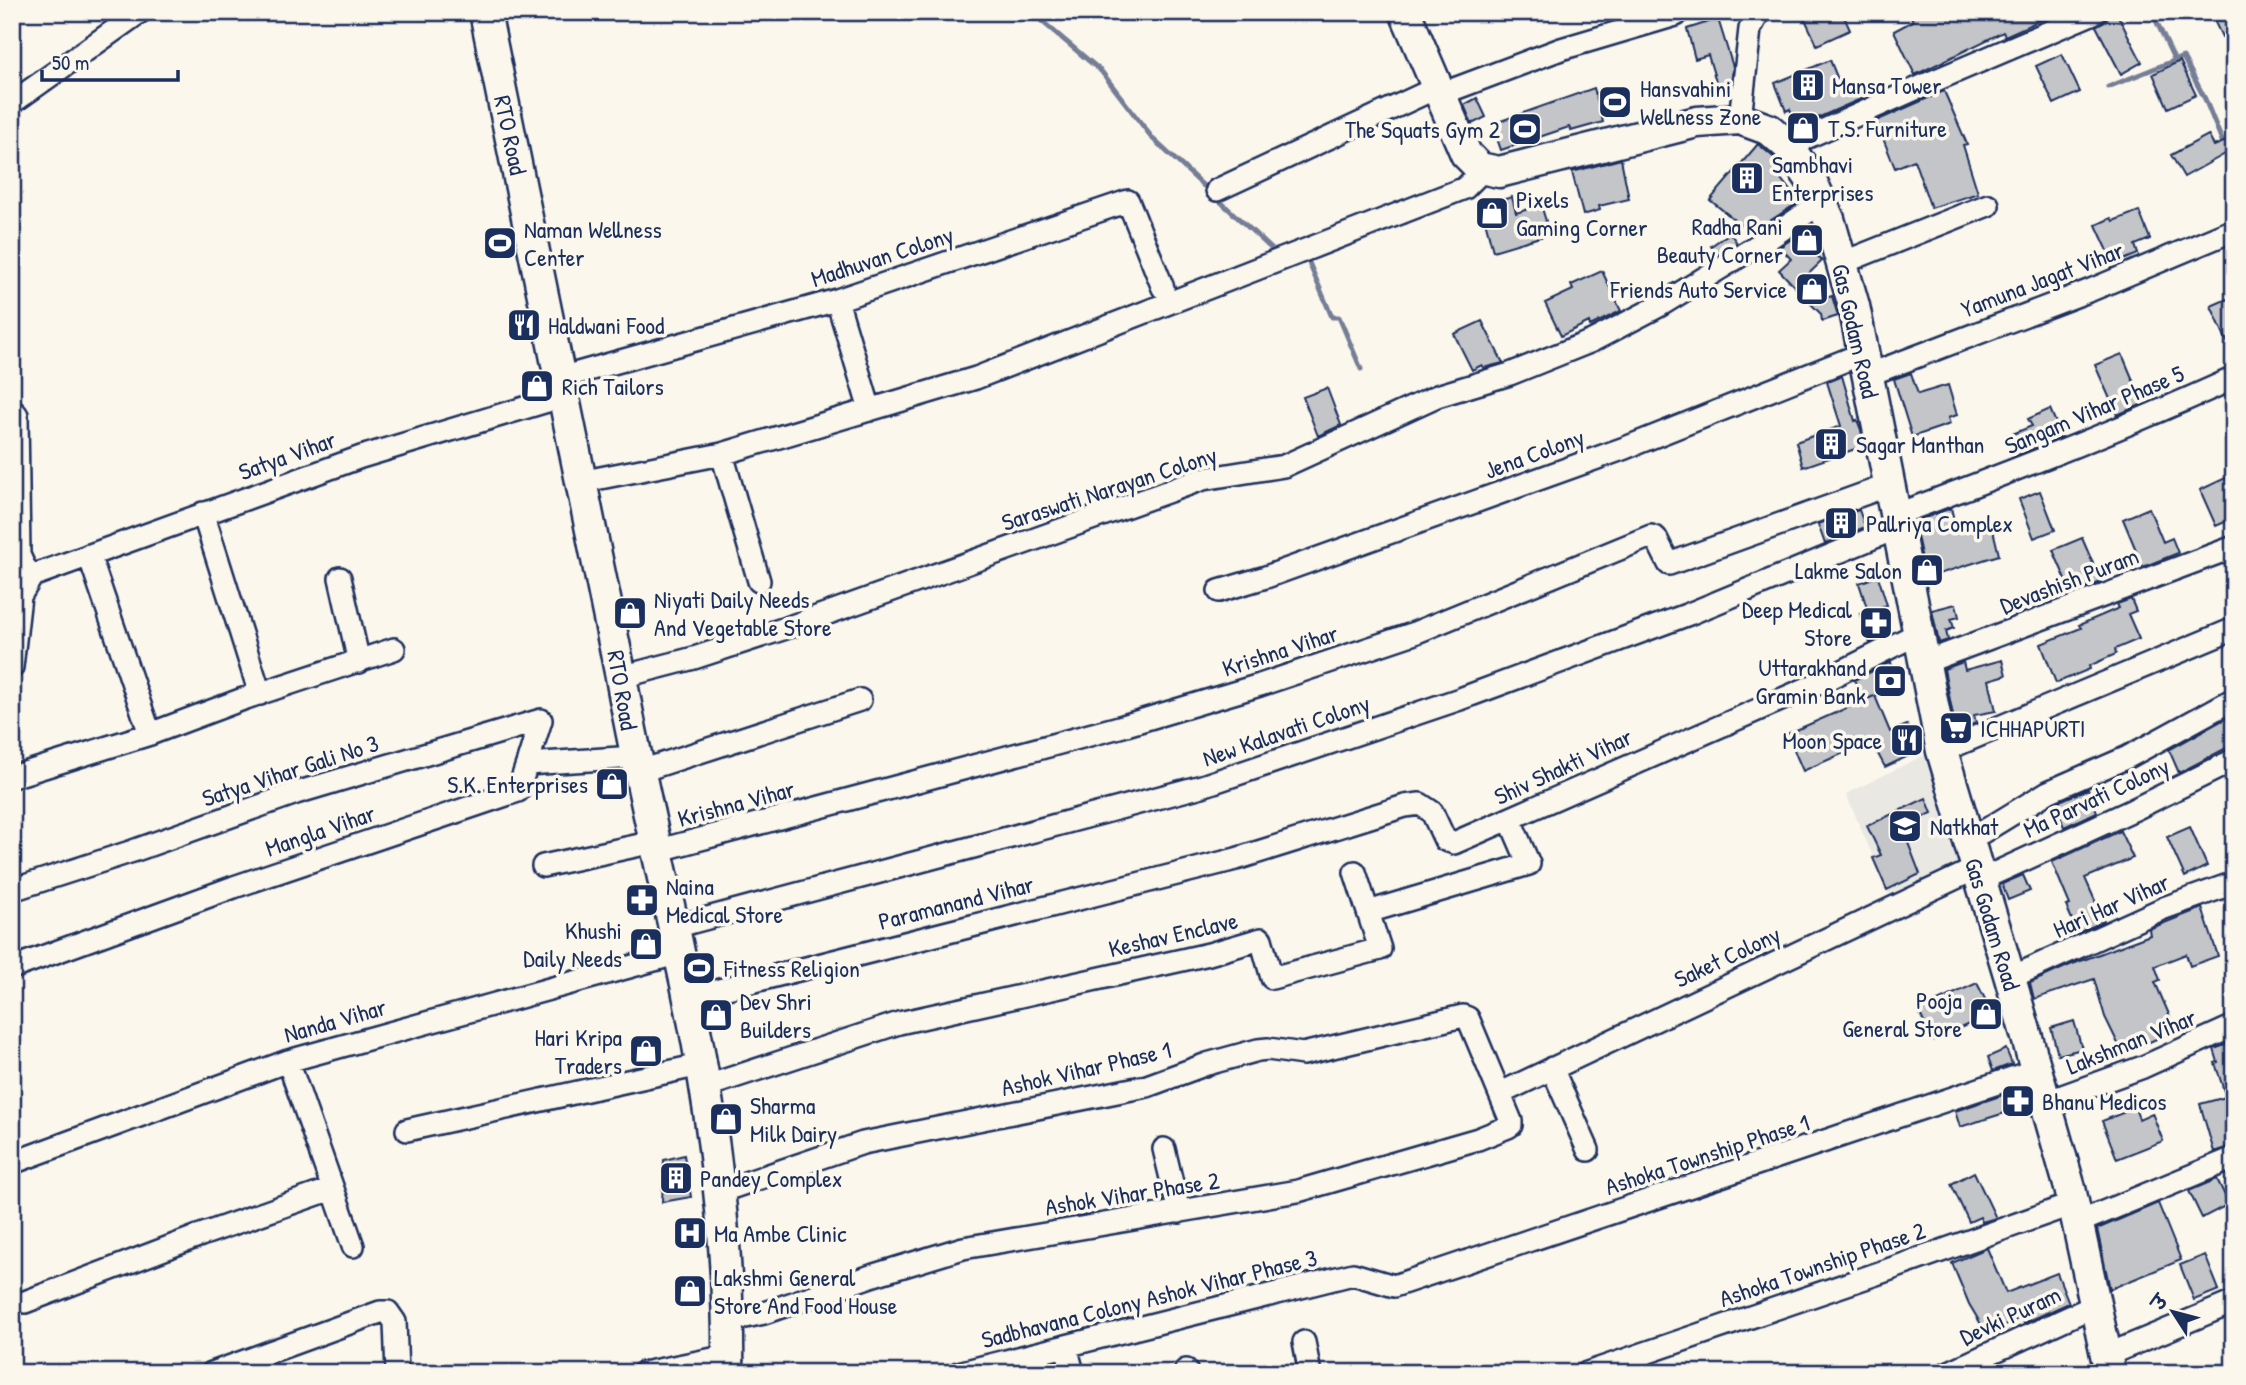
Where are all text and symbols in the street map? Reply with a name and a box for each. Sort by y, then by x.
scale bar [42,38,178,82]
text: 50 m [52,48,89,77]
building icon: Mansa Tower [1789,66,1827,104]
place label: Mansa Tower [1832,69,1942,101]
place label: Hansvahini Wellness Zone [1640,72,1762,132]
sports icon: Hansvahini Wellness Zone [1596,83,1634,121]
street label: RTO Road [487,92,535,178]
shop icon: T.S. Furniture [1784,109,1822,147]
sports icon: The Squats Gym 2 [1506,110,1544,148]
place label: T.S. Furniture [1828,112,1947,144]
place label: The Squats Gym 2 [1345,113,1500,145]
place label: Sambhavi Enterprises [1772,148,1873,208]
building icon: Sambhavi Enterprises [1728,159,1766,197]
place label: Pixels Gaming Corner [1516,183,1647,243]
shop icon: Pixels Gaming Corner [1473,194,1511,232]
place label: Radha Rani Beauty Corner [1657,210,1783,270]
place label: Naman Wellness Center [524,213,662,273]
street label: Madhuvan Colony [807,218,957,294]
shop icon: Radha Rani Beauty Corner [1788,221,1826,259]
sports icon: Naman Wellness Center [481,224,519,262]
street label: Yamuna Jagat Vihar [1956,233,2128,325]
street label: Gas Godam Road [1825,261,1887,401]
shop icon: Friends Auto Service [1793,270,1831,308]
place label: Friends Auto Service [1609,273,1787,305]
restaurant icon: Haldwani Food [505,306,543,344]
place label: Haldwani Food [548,309,664,341]
street label: Sangam Vihar Phase 5 [1999,357,2189,461]
shop icon: Rich Tailors [518,367,556,405]
place label: Rich Tailors [562,370,664,402]
street label: Jena Colony [1480,420,1588,486]
street label: Satya Vihar [234,423,340,487]
building icon: Sagar Manthan [1812,425,1850,463]
place label: Sagar Manthan [1856,428,1984,460]
street label: Saraswati Narayan Colony [997,438,1221,538]
building icon: Pallriya Complex [1822,504,1860,542]
place label: Pallriya Complex [1866,507,2013,539]
street label: Devashish Puram [1995,539,2143,621]
shop icon: Lakme Salon [1908,551,1946,589]
place label: Lakme Salon [1795,554,1902,586]
place label: Niyati Daily Needs And Vegetable Store [654,583,832,643]
place label: Deep Medical Store [1742,593,1853,653]
shop icon: Niyati Daily Needs And Vegetable Store [611,594,649,632]
pharmacy icon: Deep Medical Store [1857,604,1895,642]
street label: Krishna Vihar [1218,616,1342,684]
street label: RTO Road [600,648,646,732]
place label: Uttarakhand Gramin Bank [1755,651,1866,711]
bank icon: Uttarakhand Gramin Bank [1871,662,1909,700]
street label: New Kalavati Colony [1198,686,1374,774]
supermarket icon: ICHHAPURTI [1937,709,1975,747]
place label: ICHHAPURTI [1980,712,2085,744]
street label: Shiv Shakti Vihar [1489,720,1637,812]
restaurant icon: Moon Space [1888,721,1926,759]
place label: Moon Space [1782,724,1882,756]
street label: Satya Vihar Gali No 3 [198,726,382,814]
street label: Ma Parvati Colony [2018,749,2174,845]
shop icon: S.K. Enterprises [593,765,631,803]
place label: S.K. Enterprises [447,768,588,800]
street label: Krishna Vihar [674,772,798,834]
street label: Mangla Vihar [261,796,379,864]
school or university icon: Natkhat [1886,807,1924,845]
place label: Natkhat [1930,810,1999,842]
street label: Gas Godam Road [1958,854,2028,994]
street label: Hari Har Vihar [2048,865,2174,945]
street label: Paramanand Vihar [875,867,1037,937]
place label: Naina Medical Store [666,870,783,930]
pharmacy icon: Naina Medical Store [623,881,661,919]
street label: Keshav Enclave [1105,904,1241,964]
place label: Khushi Daily Needs [523,914,622,974]
street label: Saket Colony [1669,917,1785,995]
shop icon: Khushi Daily Needs [627,925,665,963]
sports icon: Fitness Religion [680,949,718,987]
place label: Fitness Religion [723,952,860,984]
place label: Pooja General Store [1842,984,1962,1044]
place label: Dev Shri Builders [740,985,812,1045]
street label: Nanda Vihar [280,990,390,1050]
shop icon: Pooja General Store [1967,995,2005,1033]
shop icon: Dev Shri Builders [697,996,735,1034]
street label: Lakshman Vihar [2061,1000,2201,1082]
place label: Hari Kripa Traders [534,1021,622,1081]
shop icon: Hari Kripa Traders [627,1032,665,1070]
street label: Ashok Vihar Phase 1 [998,1033,1174,1103]
pharmacy icon: Bhanu Medicos [1999,1082,2037,1120]
place label: Bhanu Medicos [2042,1085,2166,1117]
place label: Sharma Milk Dairy [750,1089,837,1149]
shop icon: Sharma Milk Dairy [707,1100,745,1138]
street label: Ashoka Township Phase 1 [1601,1106,1813,1202]
building icon: Pandey Complex [657,1159,695,1197]
place label: Pandey Complex [700,1162,843,1194]
street label: Ashok Vihar Phase 2 [1043,1163,1221,1223]
hospital icon: Ma Ambe Clinic [671,1214,709,1252]
street label: Ashoka Township Phase 2 [1715,1214,1929,1314]
place label: Ma Ambe Clinic [714,1217,847,1249]
street label: Sadbhavana Colony Ashok Vihar Phase 3 [978,1241,1320,1355]
place label: Lakshmi General Store And Food House [714,1261,898,1321]
shop icon: Lakshmi General Store And Food House [671,1272,709,1310]
north arrow [2138,1276,2208,1346]
street label: Devki Puram [1955,1278,2065,1352]
text: उ [2144,1287,2175,1316]

